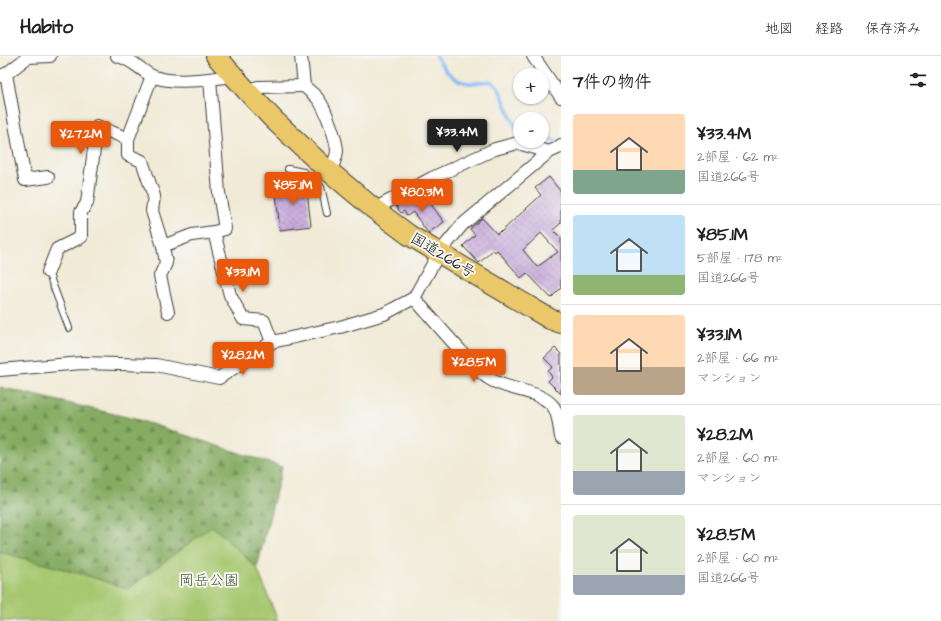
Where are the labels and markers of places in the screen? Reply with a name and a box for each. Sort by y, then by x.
pin: ¥33.4M [424,119,490,153]
pin: ¥27.2M [48,121,114,155]
pin: ¥85.1M [260,172,326,206]
pin: ¥80.3M [389,179,455,213]
pin: ¥33.1M [210,259,276,293]
pin: ¥28.2M [210,342,276,376]
pin: ¥28.5M [441,349,507,383]

